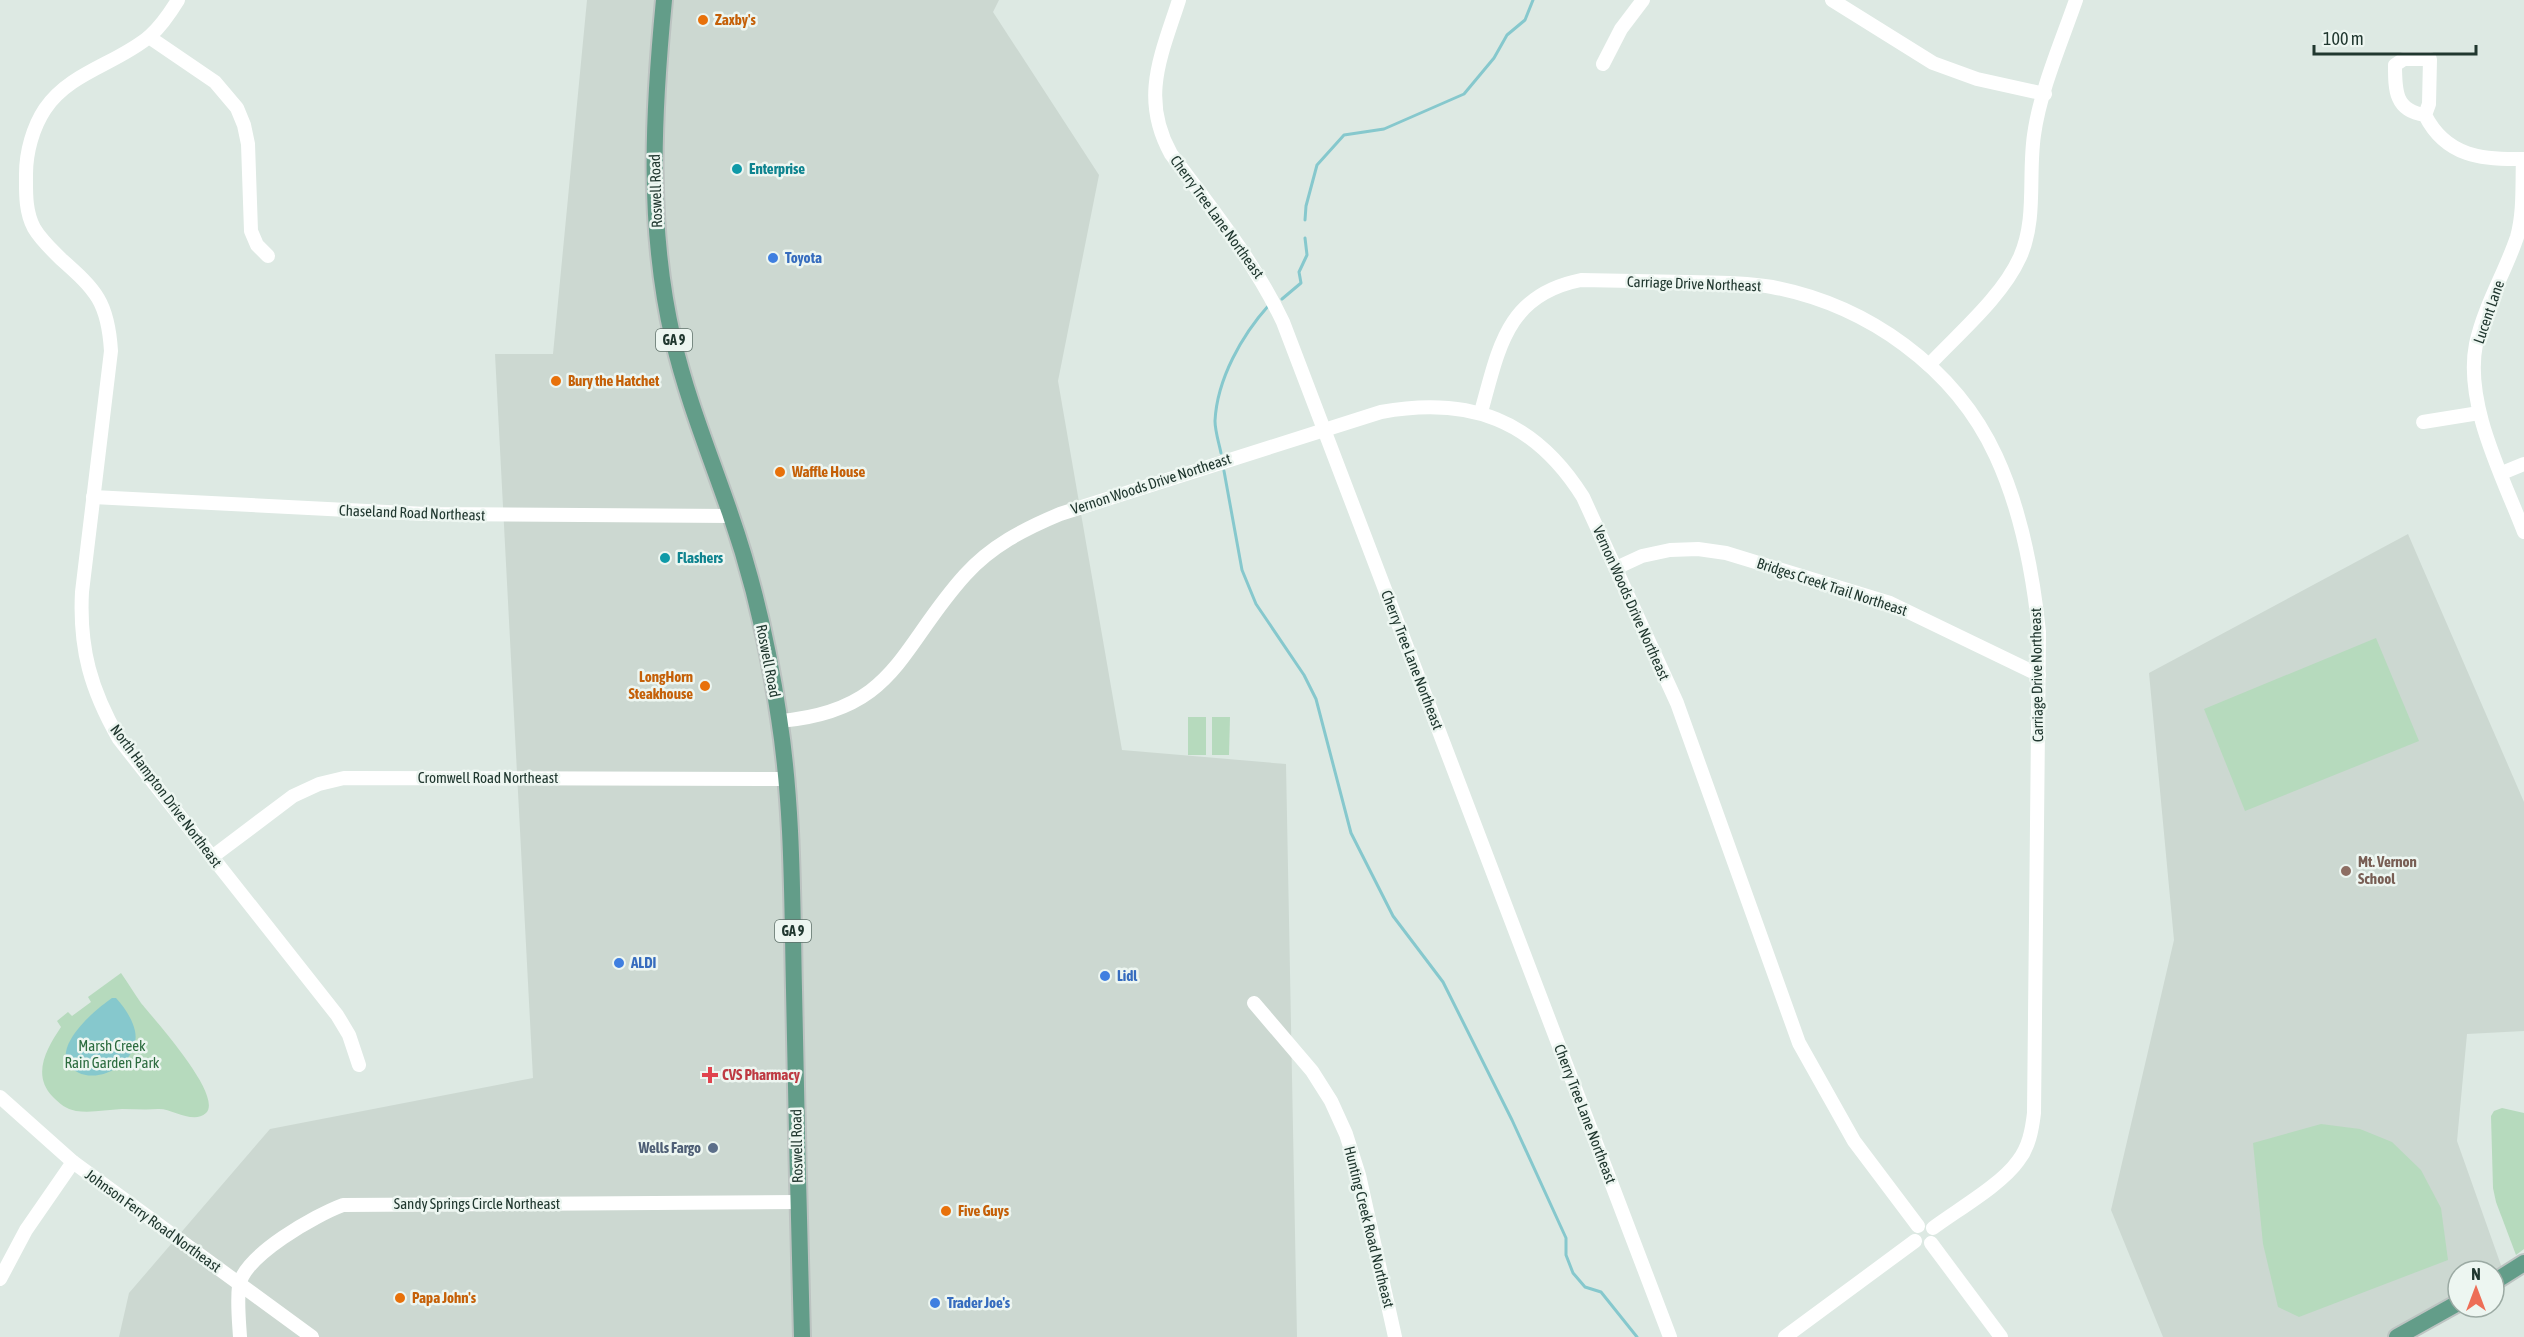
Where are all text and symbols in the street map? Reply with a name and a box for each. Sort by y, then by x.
place label: Zaxby's [715,11,756,28]
marker: Zaxby's [696,13,710,27]
scale bar [2314,18,2476,56]
text: 100 m [2323,28,2364,49]
street label: Cherry Tree Lane Northeast [1167,152,1268,281]
street label: Roswell Road [646,154,665,228]
place label: Enterprise [749,160,805,177]
marker: Enterprise [730,162,744,176]
place label: Toyota [785,249,822,266]
marker: Toyota [766,251,780,265]
street label: Carriage Drive Northeast [1627,273,1761,294]
street label: Lucent Lane [2470,278,2507,346]
road number: GA 9 [656,329,692,351]
place label: Bury the Hatchet [568,372,660,389]
marker: Bury the Hatchet [549,374,563,388]
street label: Vernon Woods Drive Northeast [1069,450,1233,517]
place label: Waffle House [791,463,866,480]
marker: Waffle House [773,465,787,479]
street label: Chaseland Road Northeast [339,501,485,524]
street label: Vernon Woods Drive Northeast [1590,523,1673,683]
place label: Flashers [677,549,724,566]
marker: Flashers [658,551,672,565]
street label: Bridges Creek Trail Northeast [1755,554,1910,619]
street label: Cherry Tree Lane Northeast [1378,588,1447,732]
street label: Carriage Drive Northeast [2027,608,2046,742]
street label: Roswell Road [753,623,784,699]
place label: LongHorn Steakhouse [628,668,693,702]
marker: LongHorn Steakhouse [698,679,712,693]
street label: North Hampton Drive Northeast [107,721,226,870]
street label: Cromwell Road Northeast [418,769,558,786]
place label: Mt. Vernon School [2358,853,2417,887]
marker: Mt. Vernon School [2339,864,2353,878]
road number: GA 9 [775,920,811,942]
place label: ALDI [630,954,657,971]
marker: ALDI [612,956,626,970]
place label: Lidl [1117,967,1138,984]
marker: Lidl [1098,969,1112,983]
park label: Marsh Creek Rain Garden Park [65,1037,160,1071]
street label: Cherry Tree Lane Northeast [1551,1042,1620,1186]
place label: CVS Pharmacy [722,1066,801,1083]
marker: CVS Pharmacy [703,1068,717,1082]
street label: Roswell Road [787,1109,806,1183]
place label: Wells Fargo [638,1139,701,1156]
marker: Wells Fargo [706,1141,720,1155]
street label: Hunting Creek Road Northeast [1341,1144,1398,1309]
street label: Johnson Ferry Road Northeast [82,1166,224,1276]
street label: Sandy Springs Circle Northeast [394,1195,560,1212]
place label: Five Guys [958,1202,1010,1219]
marker: Five Guys [939,1204,953,1218]
north arrow [2446,1259,2506,1319]
text: N [2471,1265,2481,1283]
place label: Papa John's [412,1289,477,1306]
marker: Papa John's [393,1291,407,1305]
place label: Trader Joe's [947,1294,1011,1311]
marker: Trader Joe's [928,1296,942,1310]

